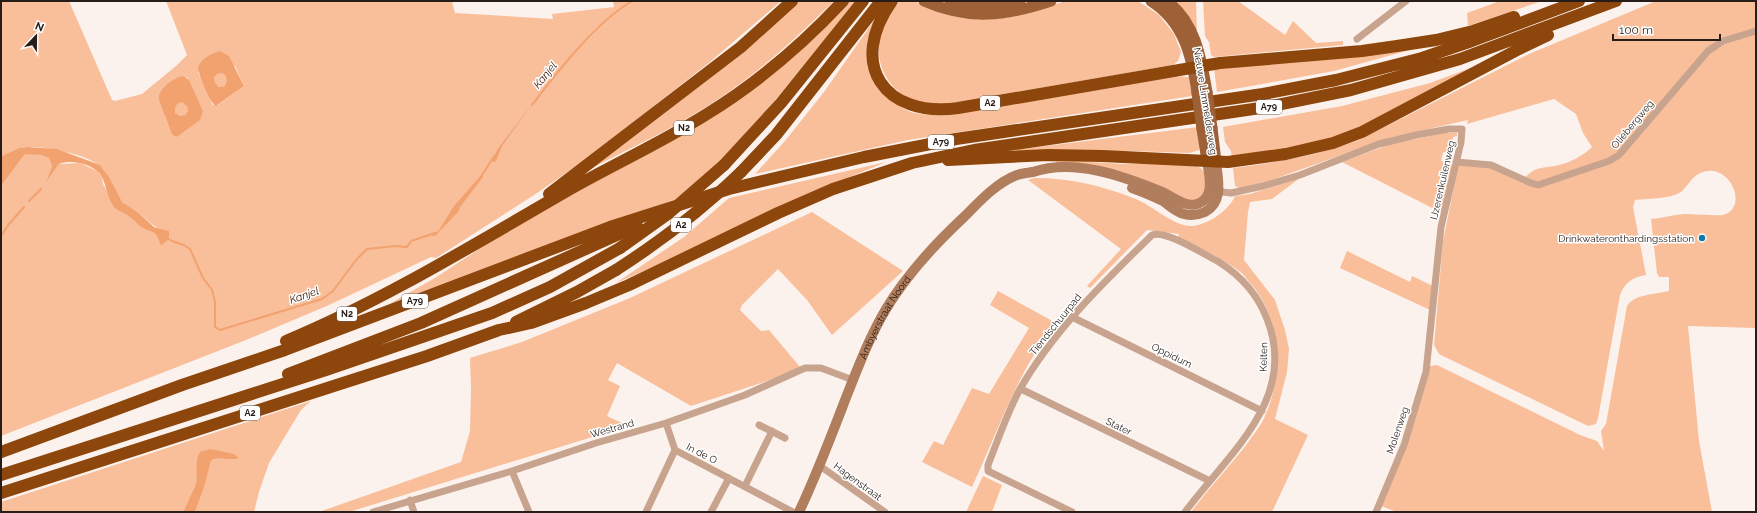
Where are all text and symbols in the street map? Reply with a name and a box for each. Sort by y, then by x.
north arrow [16,16,56,56]
scale bar [1613,16,1720,42]
text: N [33,20,46,35]
text: 100 m [1619,23,1653,37]
street label: Nieuwe Limmelderweg [1192,47,1219,156]
water label: Kanjel [531,59,560,91]
road number: A2 [980,96,1000,110]
street label: Oliebergweg [1609,98,1656,151]
road number: A79 [1256,100,1282,114]
road number: N2 [674,121,694,135]
road number: A79 [928,135,954,149]
street label: IJzerenkuilenweg [1428,140,1457,221]
road number: A2 [671,218,691,232]
place label: Drinkwateronthardingsstation [1558,233,1694,244]
marker: Drinkwateronthardingsstation [1697,233,1707,243]
street label: Ambyerstraat Noord [857,274,913,361]
water label: Kanjel [288,284,321,307]
street label: Tiendschuurpad [1027,291,1083,357]
road number: A79 [402,294,428,308]
road number: N2 [337,307,357,321]
street label: Oppidum [1150,341,1194,370]
street label: Kelten [1258,342,1269,372]
street label: Molenweg [1384,405,1411,455]
road number: A2 [240,406,260,420]
street label: Stater [1104,416,1134,438]
street label: Westrand [589,417,635,440]
street label: In de O [685,441,719,466]
street label: Hagenstraat [832,460,884,503]

